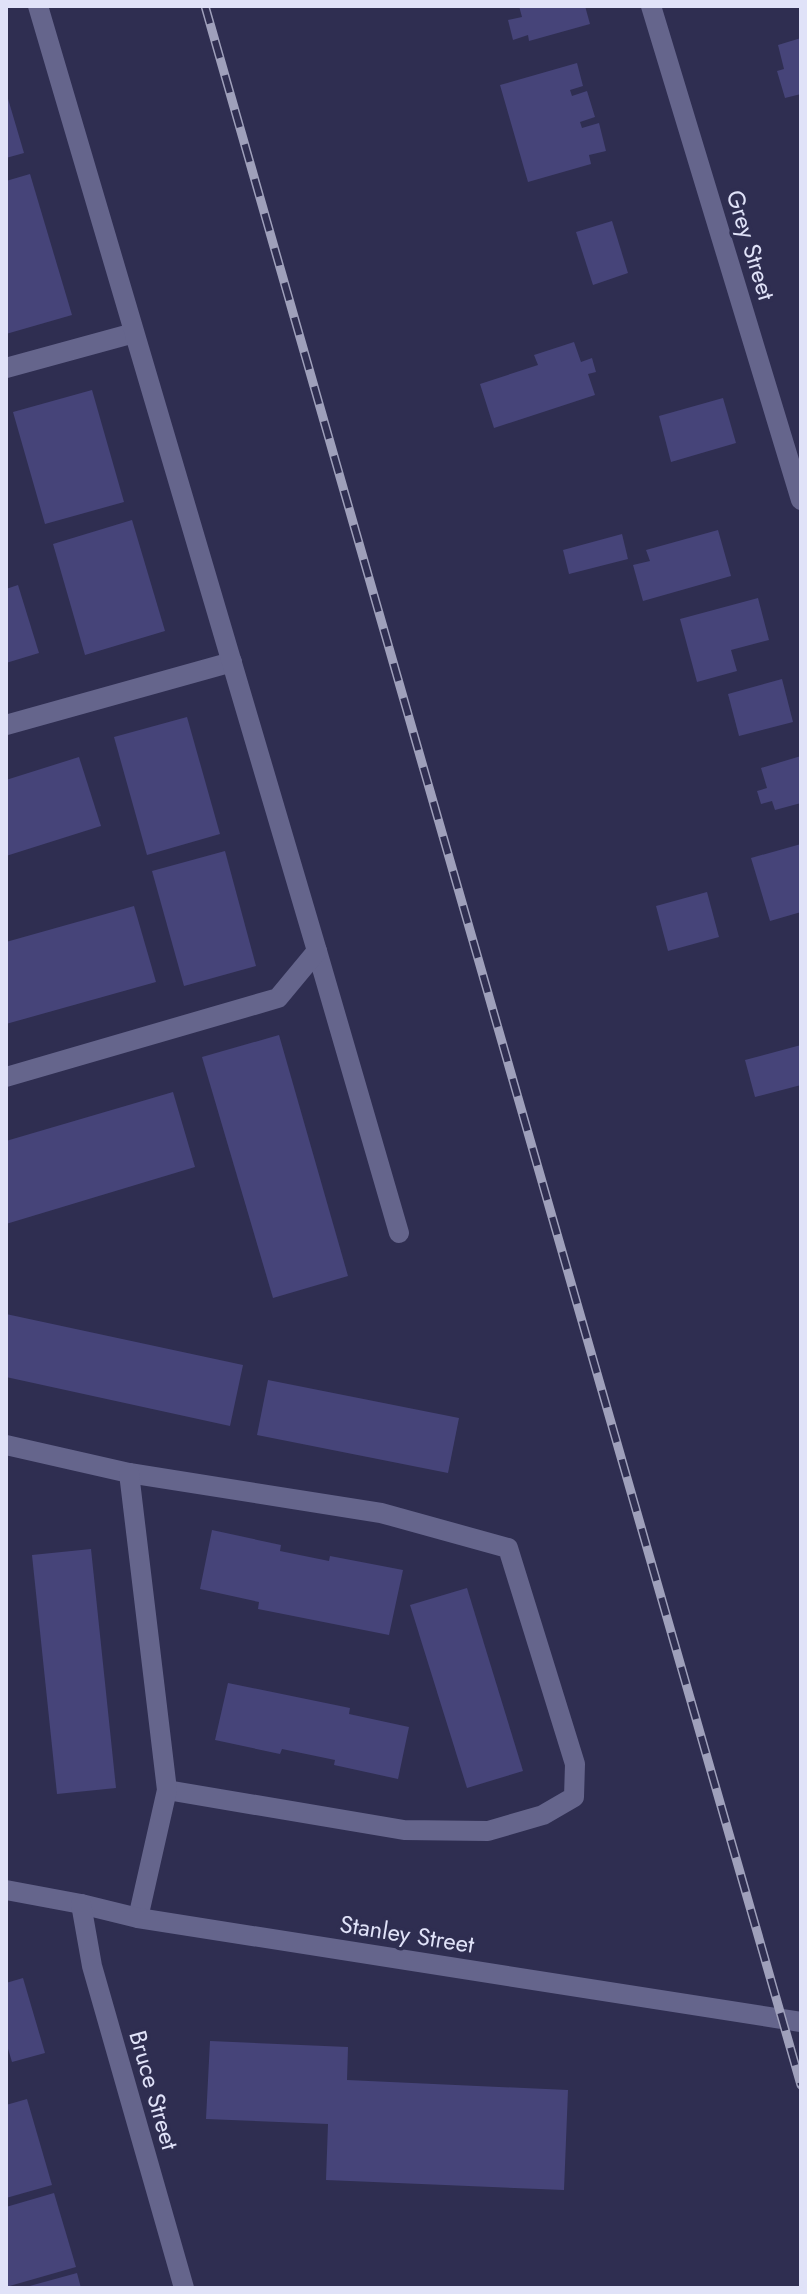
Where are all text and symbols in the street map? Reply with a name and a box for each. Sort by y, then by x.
street label: Grey Street [718,186,784,305]
street label: Stanley Street [337,1906,477,1962]
street label: Bruce Street [120,2026,188,2154]

